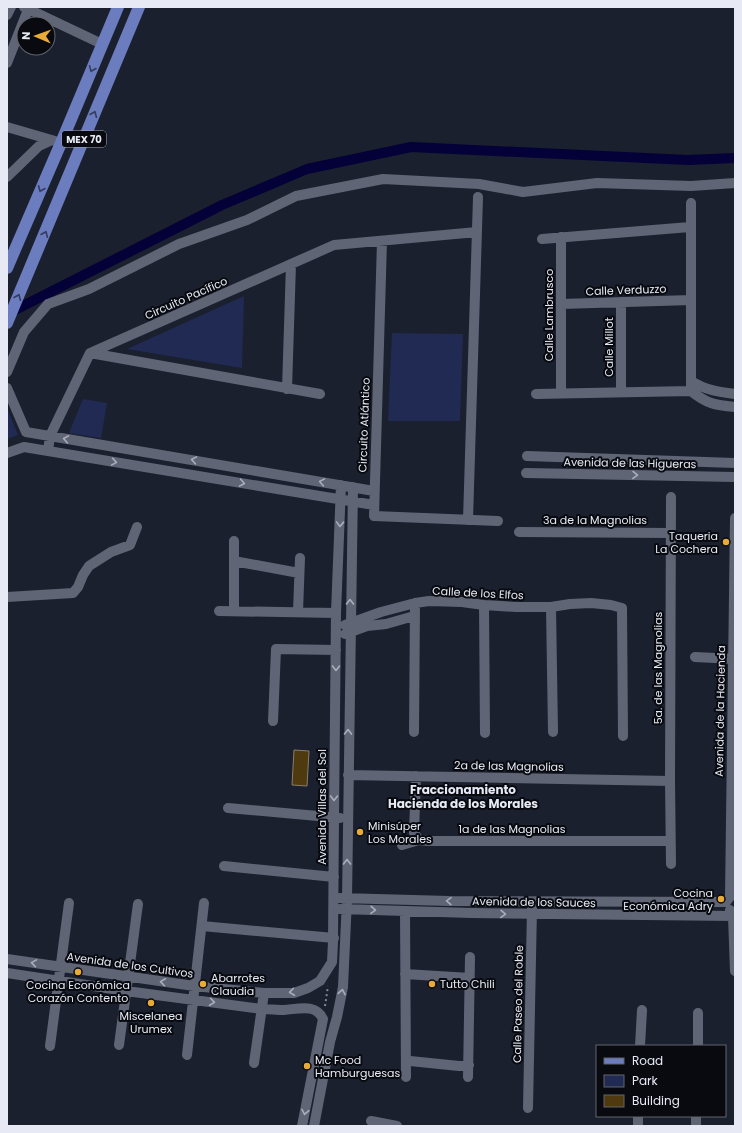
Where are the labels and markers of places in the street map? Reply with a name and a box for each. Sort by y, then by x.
place label: Taqueria La Cochera [655,528,718,557]
marker: Taqueria La Cochera [721,537,731,547]
place label: Minisúper Los Morales [368,818,432,847]
marker: Minisúper Los Morales [355,827,365,837]
place label: Cocina Económica Adry [623,885,714,914]
marker: Cocina Económica Adry [716,894,726,904]
marker: Cocina Económica Corazón Contento [73,967,83,977]
place label: Abarrotes Claudia [211,970,265,999]
place label: Tutto Chili [440,976,495,992]
place label: Cocina Económica Corazón Contento [26,977,130,1006]
marker: Abarrotes Claudia [198,979,208,989]
marker: Tutto Chili [427,979,437,989]
marker: Miscelanea Urumex [146,998,156,1008]
place label: Miscelanea Urumex [120,1008,182,1037]
place label: Mc Food Hamburguesas [315,1052,400,1081]
marker: Mc Food Hamburguesas [302,1061,312,1071]

